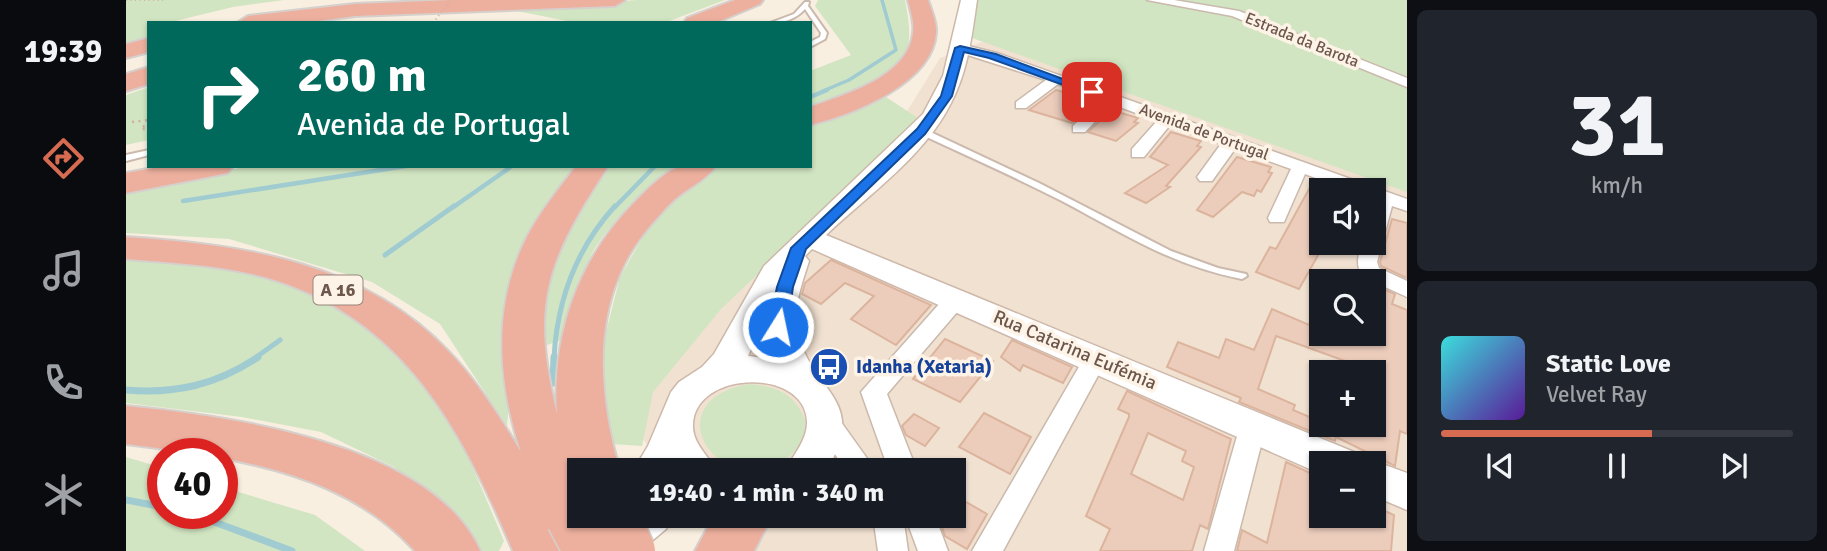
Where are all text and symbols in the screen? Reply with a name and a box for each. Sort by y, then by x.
street label: Estrada da Barota [1242,8,1362,72]
text: 19:39 [24,32,102,71]
text: 260 m [297,45,427,105]
icon: right [182,49,273,140]
pin [1062,62,1122,122]
text: 31 [1568,69,1666,182]
icon: arrive [1073,73,1111,111]
street label: Avenida de Portugal [1136,99,1272,165]
text: Avenida de Portugal [297,105,570,144]
icon: directions [39,134,88,183]
text: km/h [1591,171,1643,200]
map controls [1309,178,1386,528]
button: sound [1309,178,1386,255]
icon: music [39,246,88,295]
button: search [1309,269,1386,346]
road number: A 16 [314,276,362,304]
position arrow [741,290,815,364]
street label: Rua Catarina Eufémia [990,305,1160,395]
bus stop icon: Idanha (Xetaria) [808,346,850,388]
text: Static Love [1546,348,1671,380]
place label: Idanha (Xetaria) [856,355,992,379]
icon: phone [39,358,88,407]
button: + [1309,360,1386,437]
text: Velvet Ray [1546,380,1647,409]
speed limit sign: 40 [147,438,238,529]
icon: previous [1481,447,1519,485]
icon: pause [1598,447,1636,485]
icon: next [1715,447,1753,485]
button: − [1309,451,1386,528]
icon: climate [39,470,88,519]
text: 19:40 · 1 min · 340 m [649,477,884,509]

